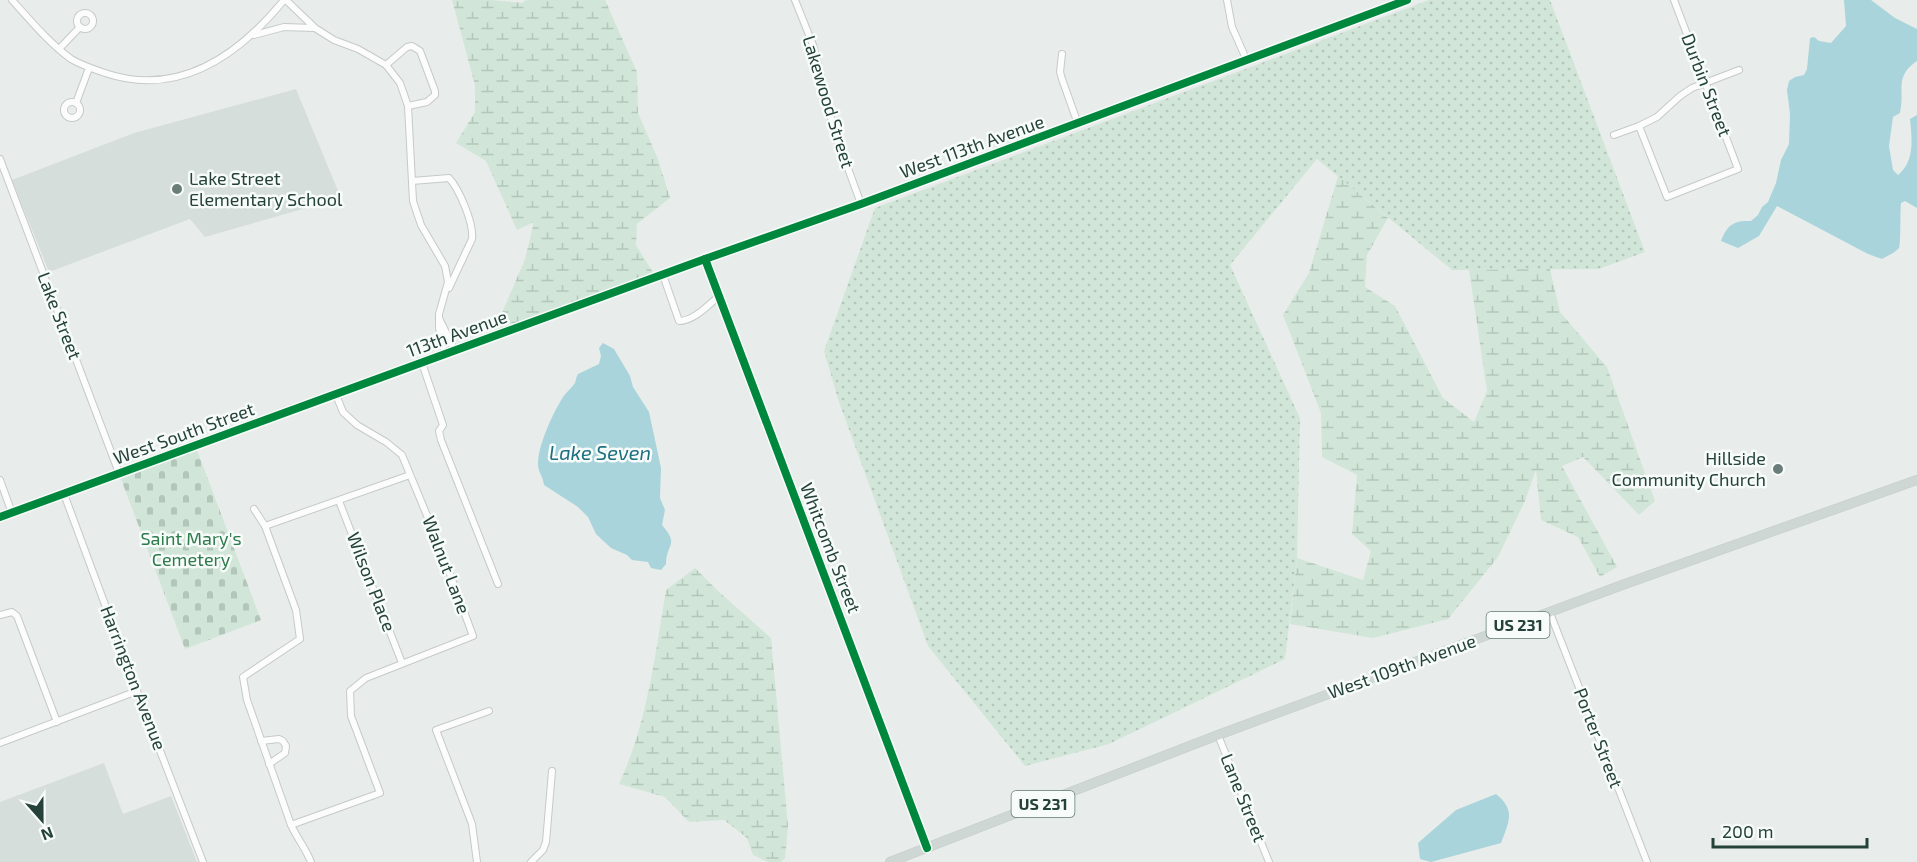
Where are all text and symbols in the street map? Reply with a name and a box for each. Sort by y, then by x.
street label: Durbin Street [1677,30,1737,139]
street label: Lakewood Street [798,33,860,171]
street label: West 113th Avenue [896,110,1047,182]
place label: Lake Street Elementary School [189,167,343,210]
marker: Lake Street Elementary School [170,182,184,196]
street label: Lake Street [33,269,87,363]
street label: 113th Avenue [403,305,510,361]
street label: West South Street [110,397,257,469]
water label: Lake Seven [549,440,651,464]
place label: Hillside Community Church [1612,447,1766,490]
marker: Hillside Community Church [1771,462,1785,476]
street label: Whitcomb Street [796,479,866,616]
street label: Walnut Lane [418,513,476,617]
park label: Saint Mary's Cemetery [140,527,242,570]
street label: Wilson Place [343,529,401,635]
street label: Harrington Avenue [96,602,172,753]
road number: US 231 [1486,612,1550,638]
street label: West 109th Avenue [1325,629,1479,703]
street label: Porter Street [1570,685,1628,791]
street label: Lane Street [1216,750,1272,845]
north arrow [12,790,72,850]
road number: US 231 [1012,791,1074,817]
scale bar [1713,811,1868,849]
text: 200 m [1722,820,1774,842]
text: N [39,824,56,845]

